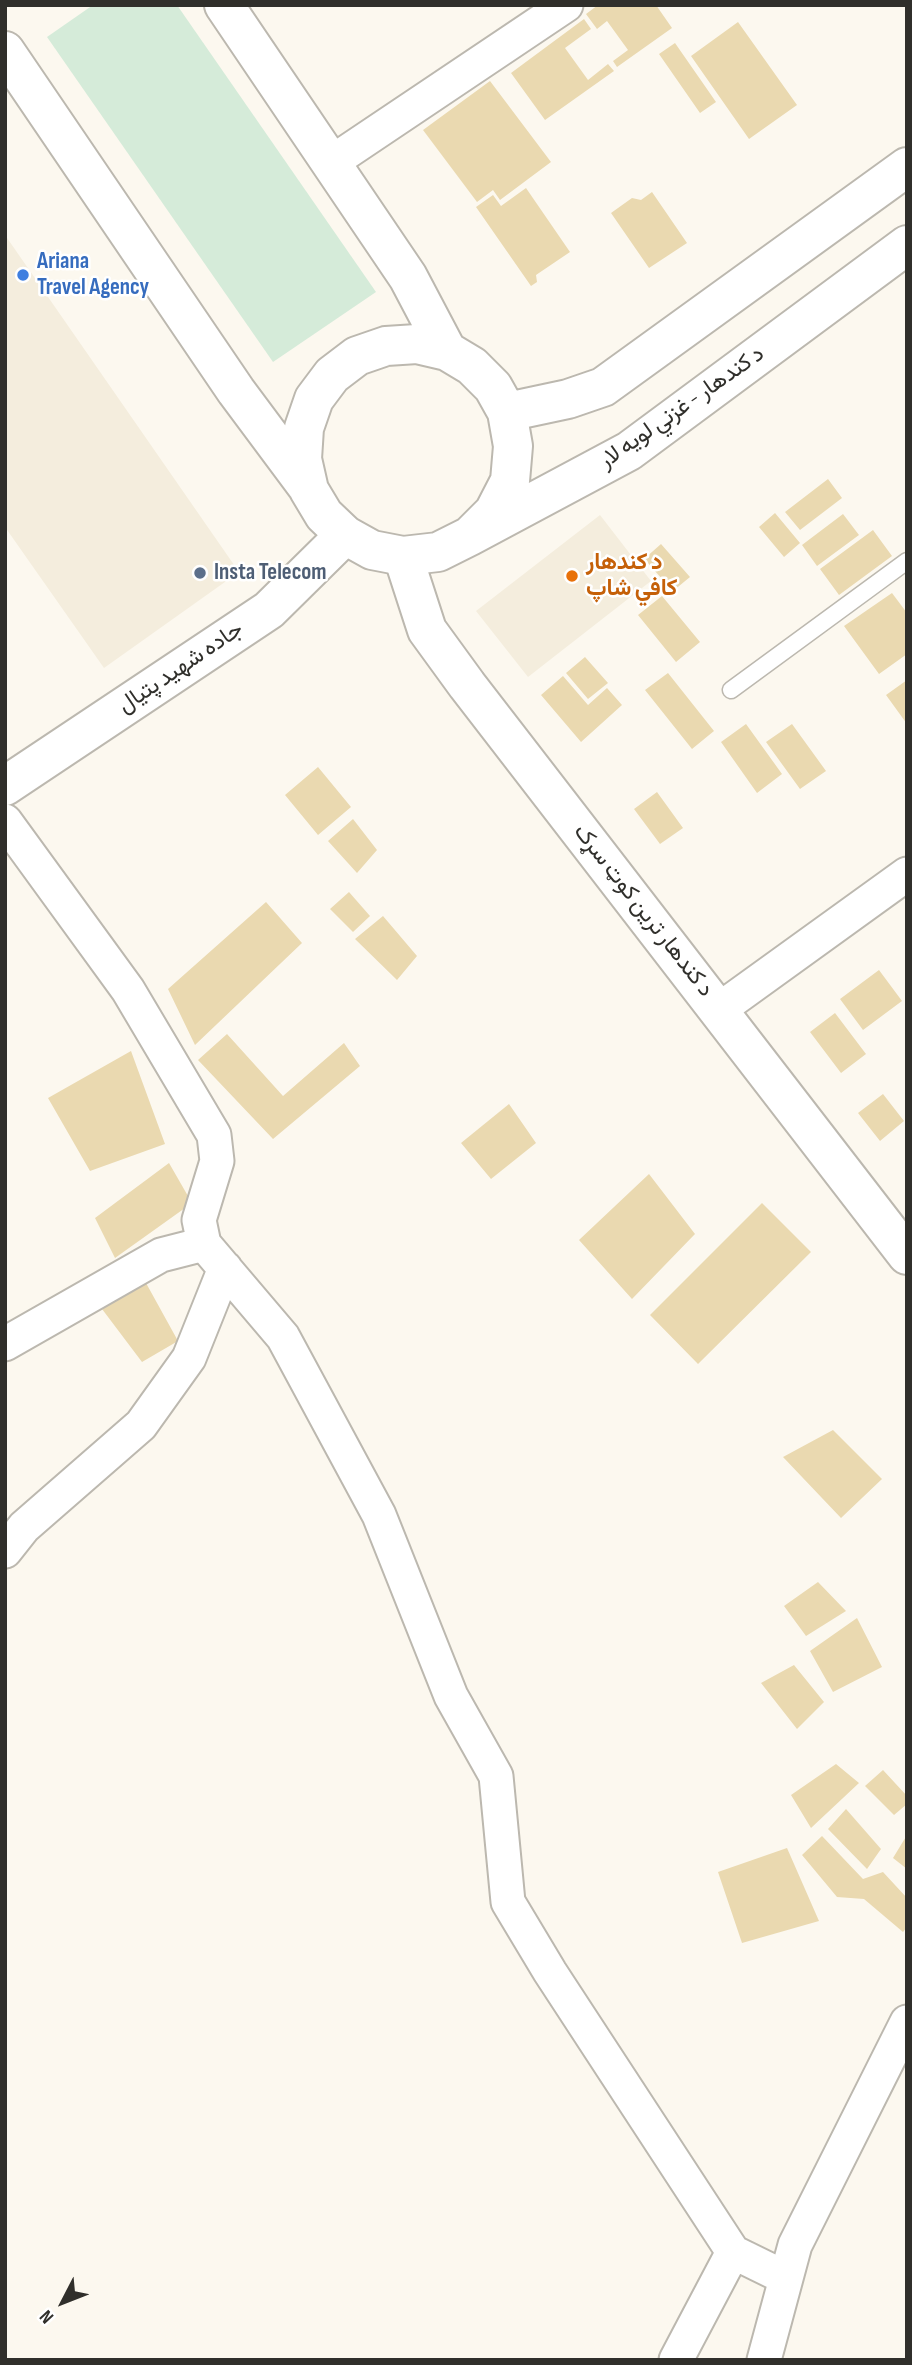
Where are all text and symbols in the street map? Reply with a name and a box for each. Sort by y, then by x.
place label: Ariana Travel Agency [37,248,149,302]
marker: Ariana Travel Agency [15,267,31,283]
street label: د کندهار - غزني لويه لار [594,341,770,475]
place label: د کندهار کافي شاپ [586,549,678,603]
place label: Insta Telecom [214,559,327,587]
marker: Insta Telecom [192,565,208,581]
marker: د کندهار کافي شاپ [564,568,580,584]
street label: جاده شهید پتیال [113,616,249,720]
street label: د کندهار ترين کوټ سړک [567,819,719,1003]
north arrow [28,2267,98,2337]
text: N [35,2305,59,2328]

